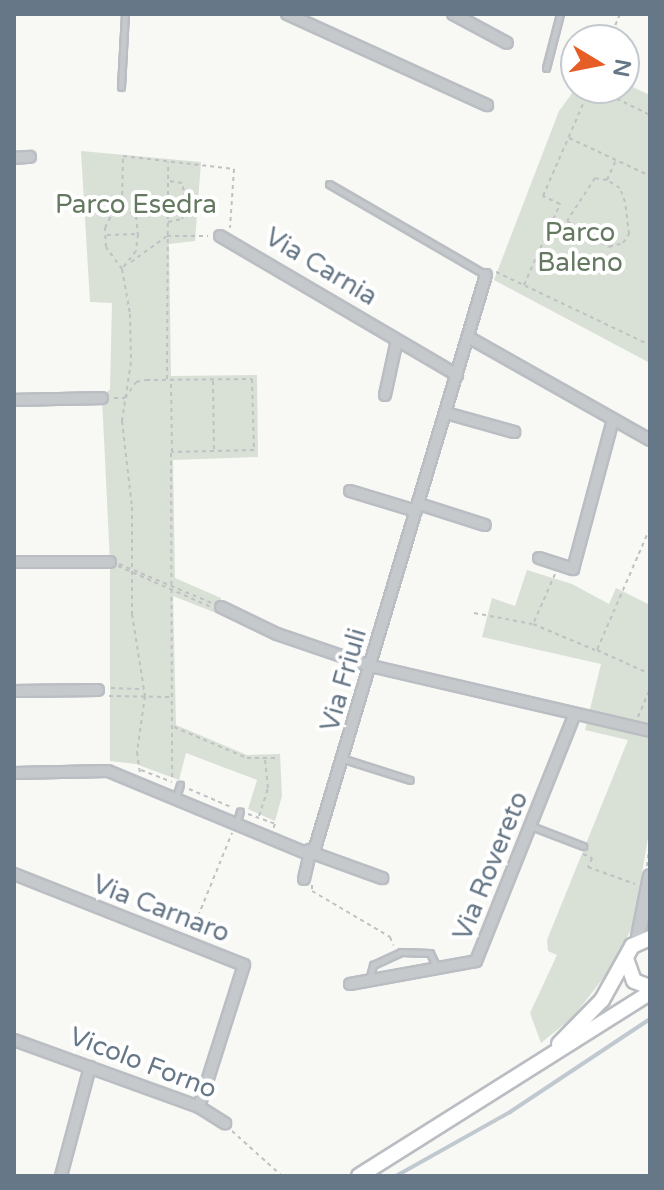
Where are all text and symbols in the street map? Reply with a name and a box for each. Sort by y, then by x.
north arrow [560,24,640,104]
text: N [607,57,636,79]
park label: Parco Esedra [55,189,217,221]
park label: Parco Baleno [537,217,623,278]
street label: Via Carnia [259,221,383,313]
street label: Via Friuli [314,625,374,735]
street label: Via Rovereto [447,787,535,945]
street label: Via Carnaro [88,869,234,949]
street label: Vicolo Forno [65,1021,221,1105]

